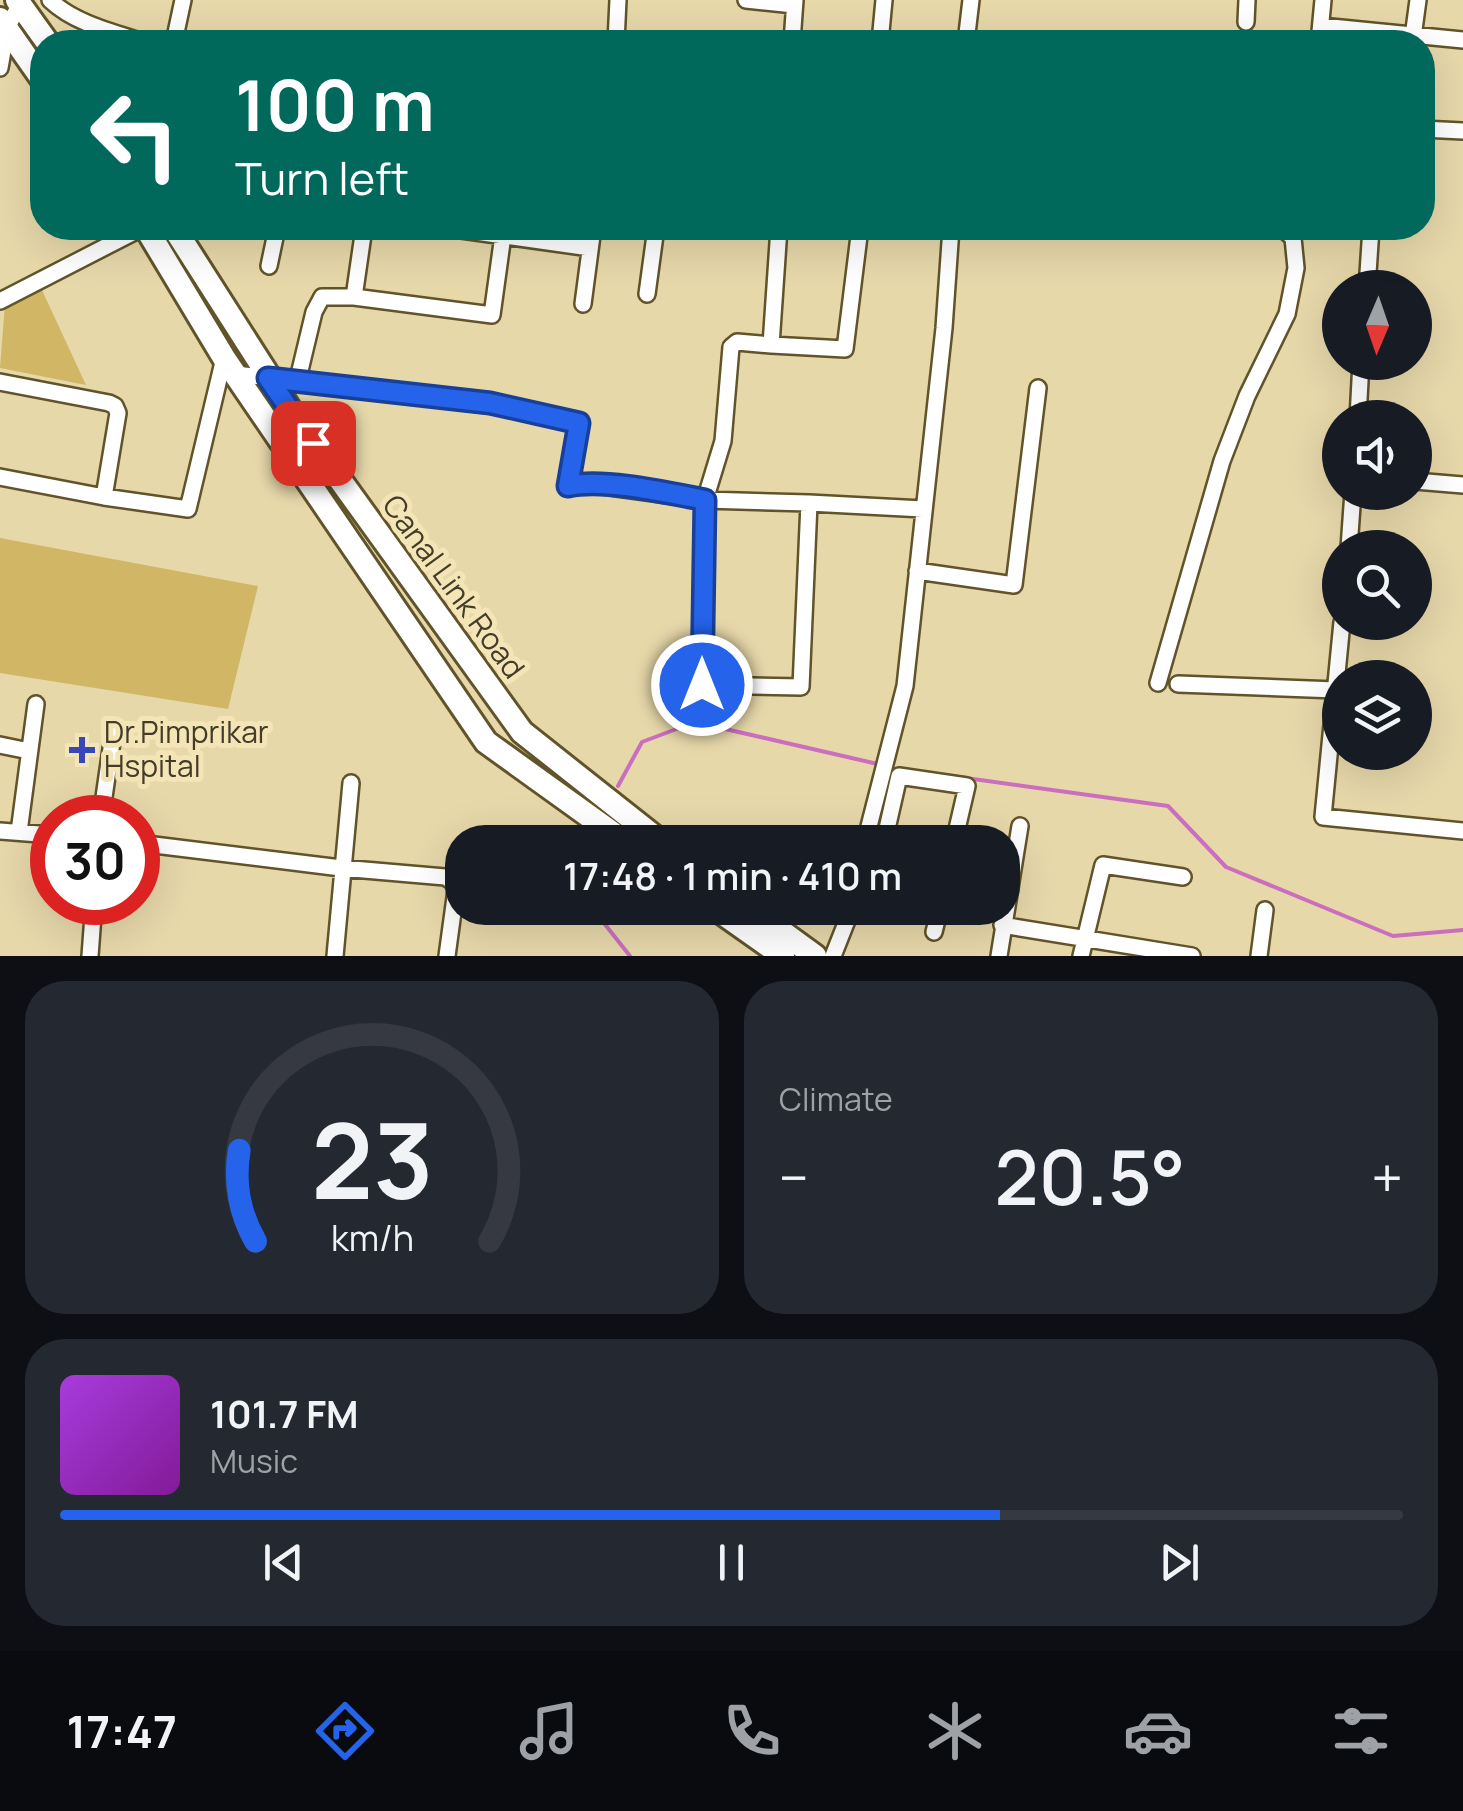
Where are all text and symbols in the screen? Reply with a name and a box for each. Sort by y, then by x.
text: 100 m [235,56,435,152]
icon: left [70,70,200,200]
text: Turn left [235,147,409,209]
north arrow [1322,270,1432,380]
map controls [1322,270,1432,770]
button: sound [1322,400,1432,510]
pin [271,401,356,486]
icon: arrive [286,416,341,471]
street label: Canal Link Road [374,486,535,686]
button: search [1322,530,1432,640]
position arrow [650,633,754,737]
button: layers [1322,660,1432,770]
place label: Dr.Pimprikar Hspital [104,711,269,786]
marker: Dr.Pimprikar Hspital [69,737,95,763]
speed limit sign: 30 [30,795,160,925]
text: 17:48 · 1 min · 410 m [563,849,902,901]
text: Climate [779,1077,893,1121]
text: 23 [311,1088,433,1230]
text: 20.5° [994,1125,1186,1228]
text: − [779,1139,809,1215]
text: + [1371,1139,1403,1215]
text: km/h [330,1213,414,1262]
text: 101.7 FM [210,1387,359,1439]
text: Music [210,1439,298,1483]
icon: previous [256,1535,311,1590]
icon: pause [704,1535,759,1590]
icon: next [1152,1535,1207,1590]
icon: directions [310,1696,380,1766]
icon: music [514,1696,584,1766]
icon: phone [717,1696,787,1766]
icon: climate [920,1696,990,1766]
icon: car [1123,1696,1193,1766]
icon: filters [1326,1696,1396,1766]
text: 17:47 [67,1700,177,1762]

